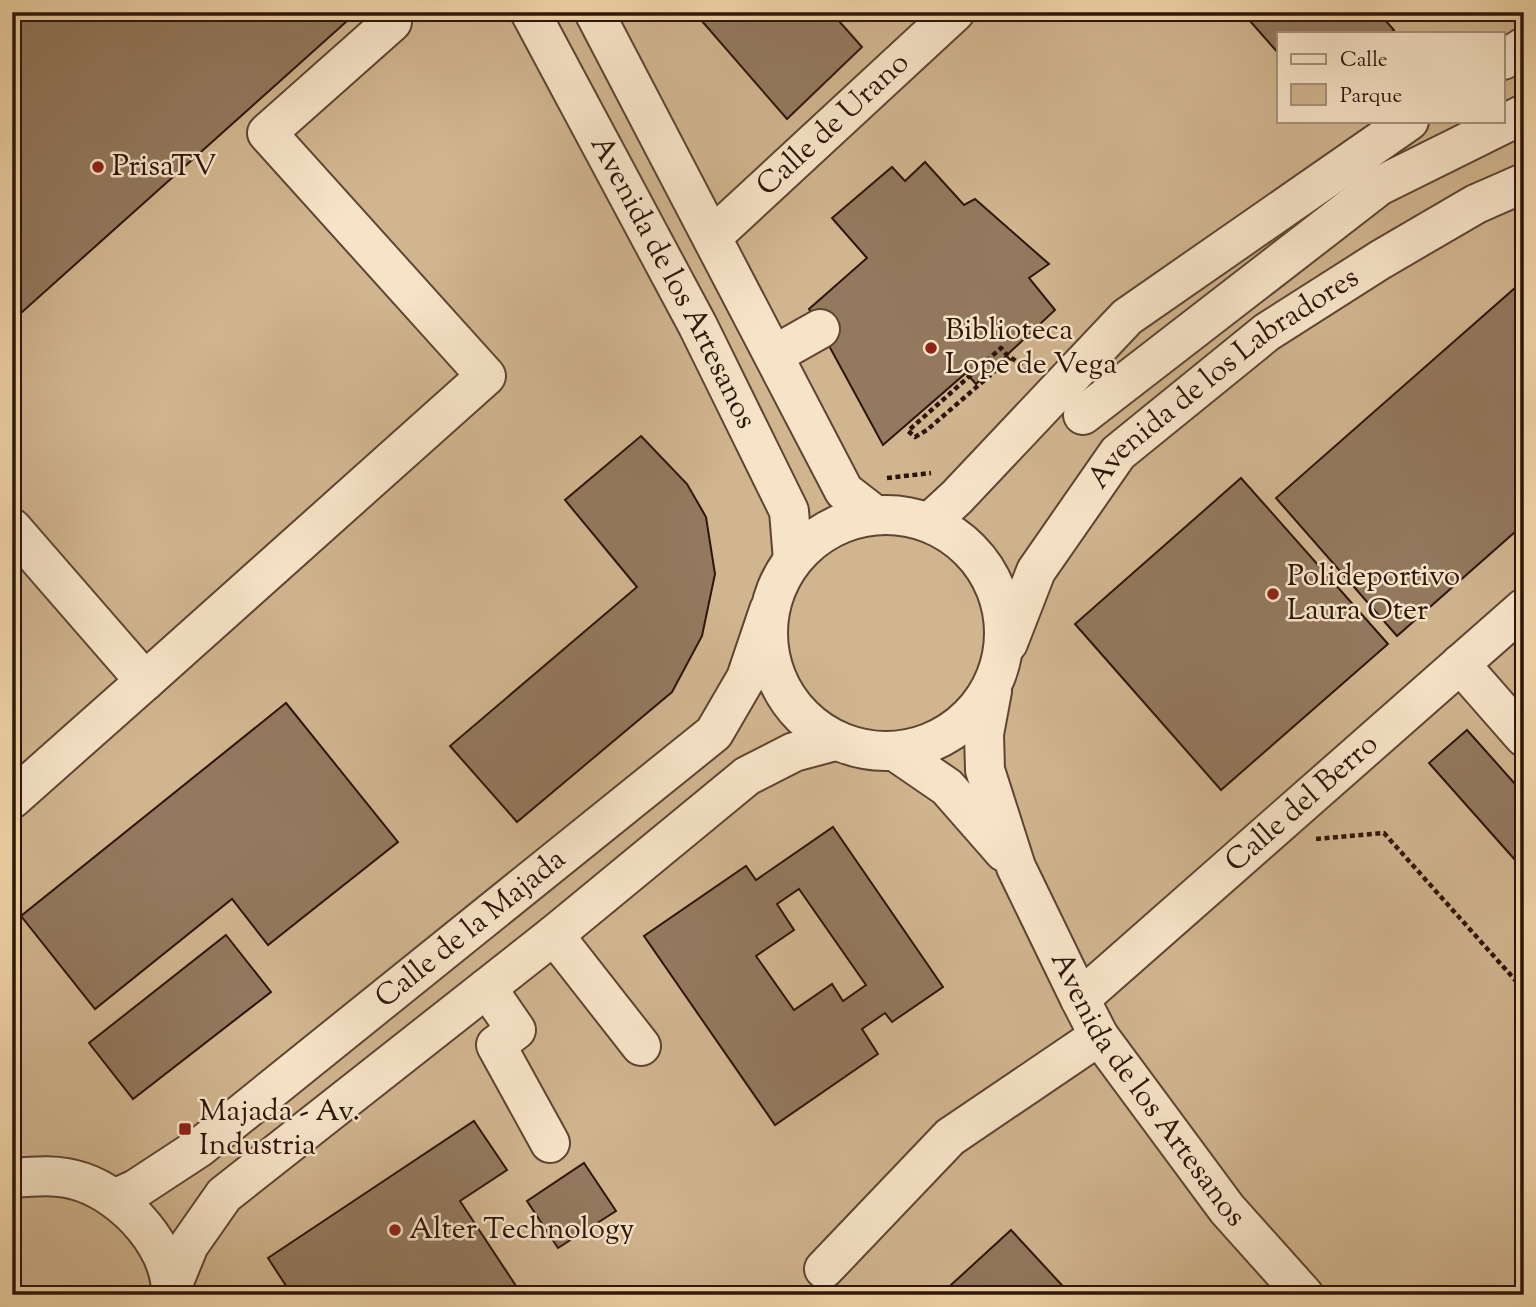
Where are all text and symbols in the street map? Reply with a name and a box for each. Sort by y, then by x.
legend [1277,32,1504,122]
street label: Calle de Urano [747,43,919,207]
text: Calle [1340,46,1388,76]
text: Parque [1340,82,1402,112]
street label: Avenida de los Artesanos [579,128,767,436]
place label: PrisaTV [112,146,217,189]
marker: PrisaTV [90,159,106,175]
street label: Avenida de los Labradores [1078,257,1368,498]
place label: Biblioteca Lope de Vega [945,310,1117,387]
marker: Biblioteca Lope de Vega [923,340,939,356]
place label: Polideportivo Laura Oter [1287,556,1460,633]
marker: Polideportivo Laura Oter [1265,586,1281,602]
street label: Calle del Berro [1216,724,1388,883]
street label: Calle de la Majada [366,839,575,1019]
street label: Avenida de los Artesanos [1039,945,1255,1237]
place label: Majada - Av. Industria [199,1091,360,1168]
marker: Majada - Av. Industria [177,1121,193,1137]
place label: Alter Technology [409,1209,635,1252]
marker: Alter Technology [387,1222,403,1238]

